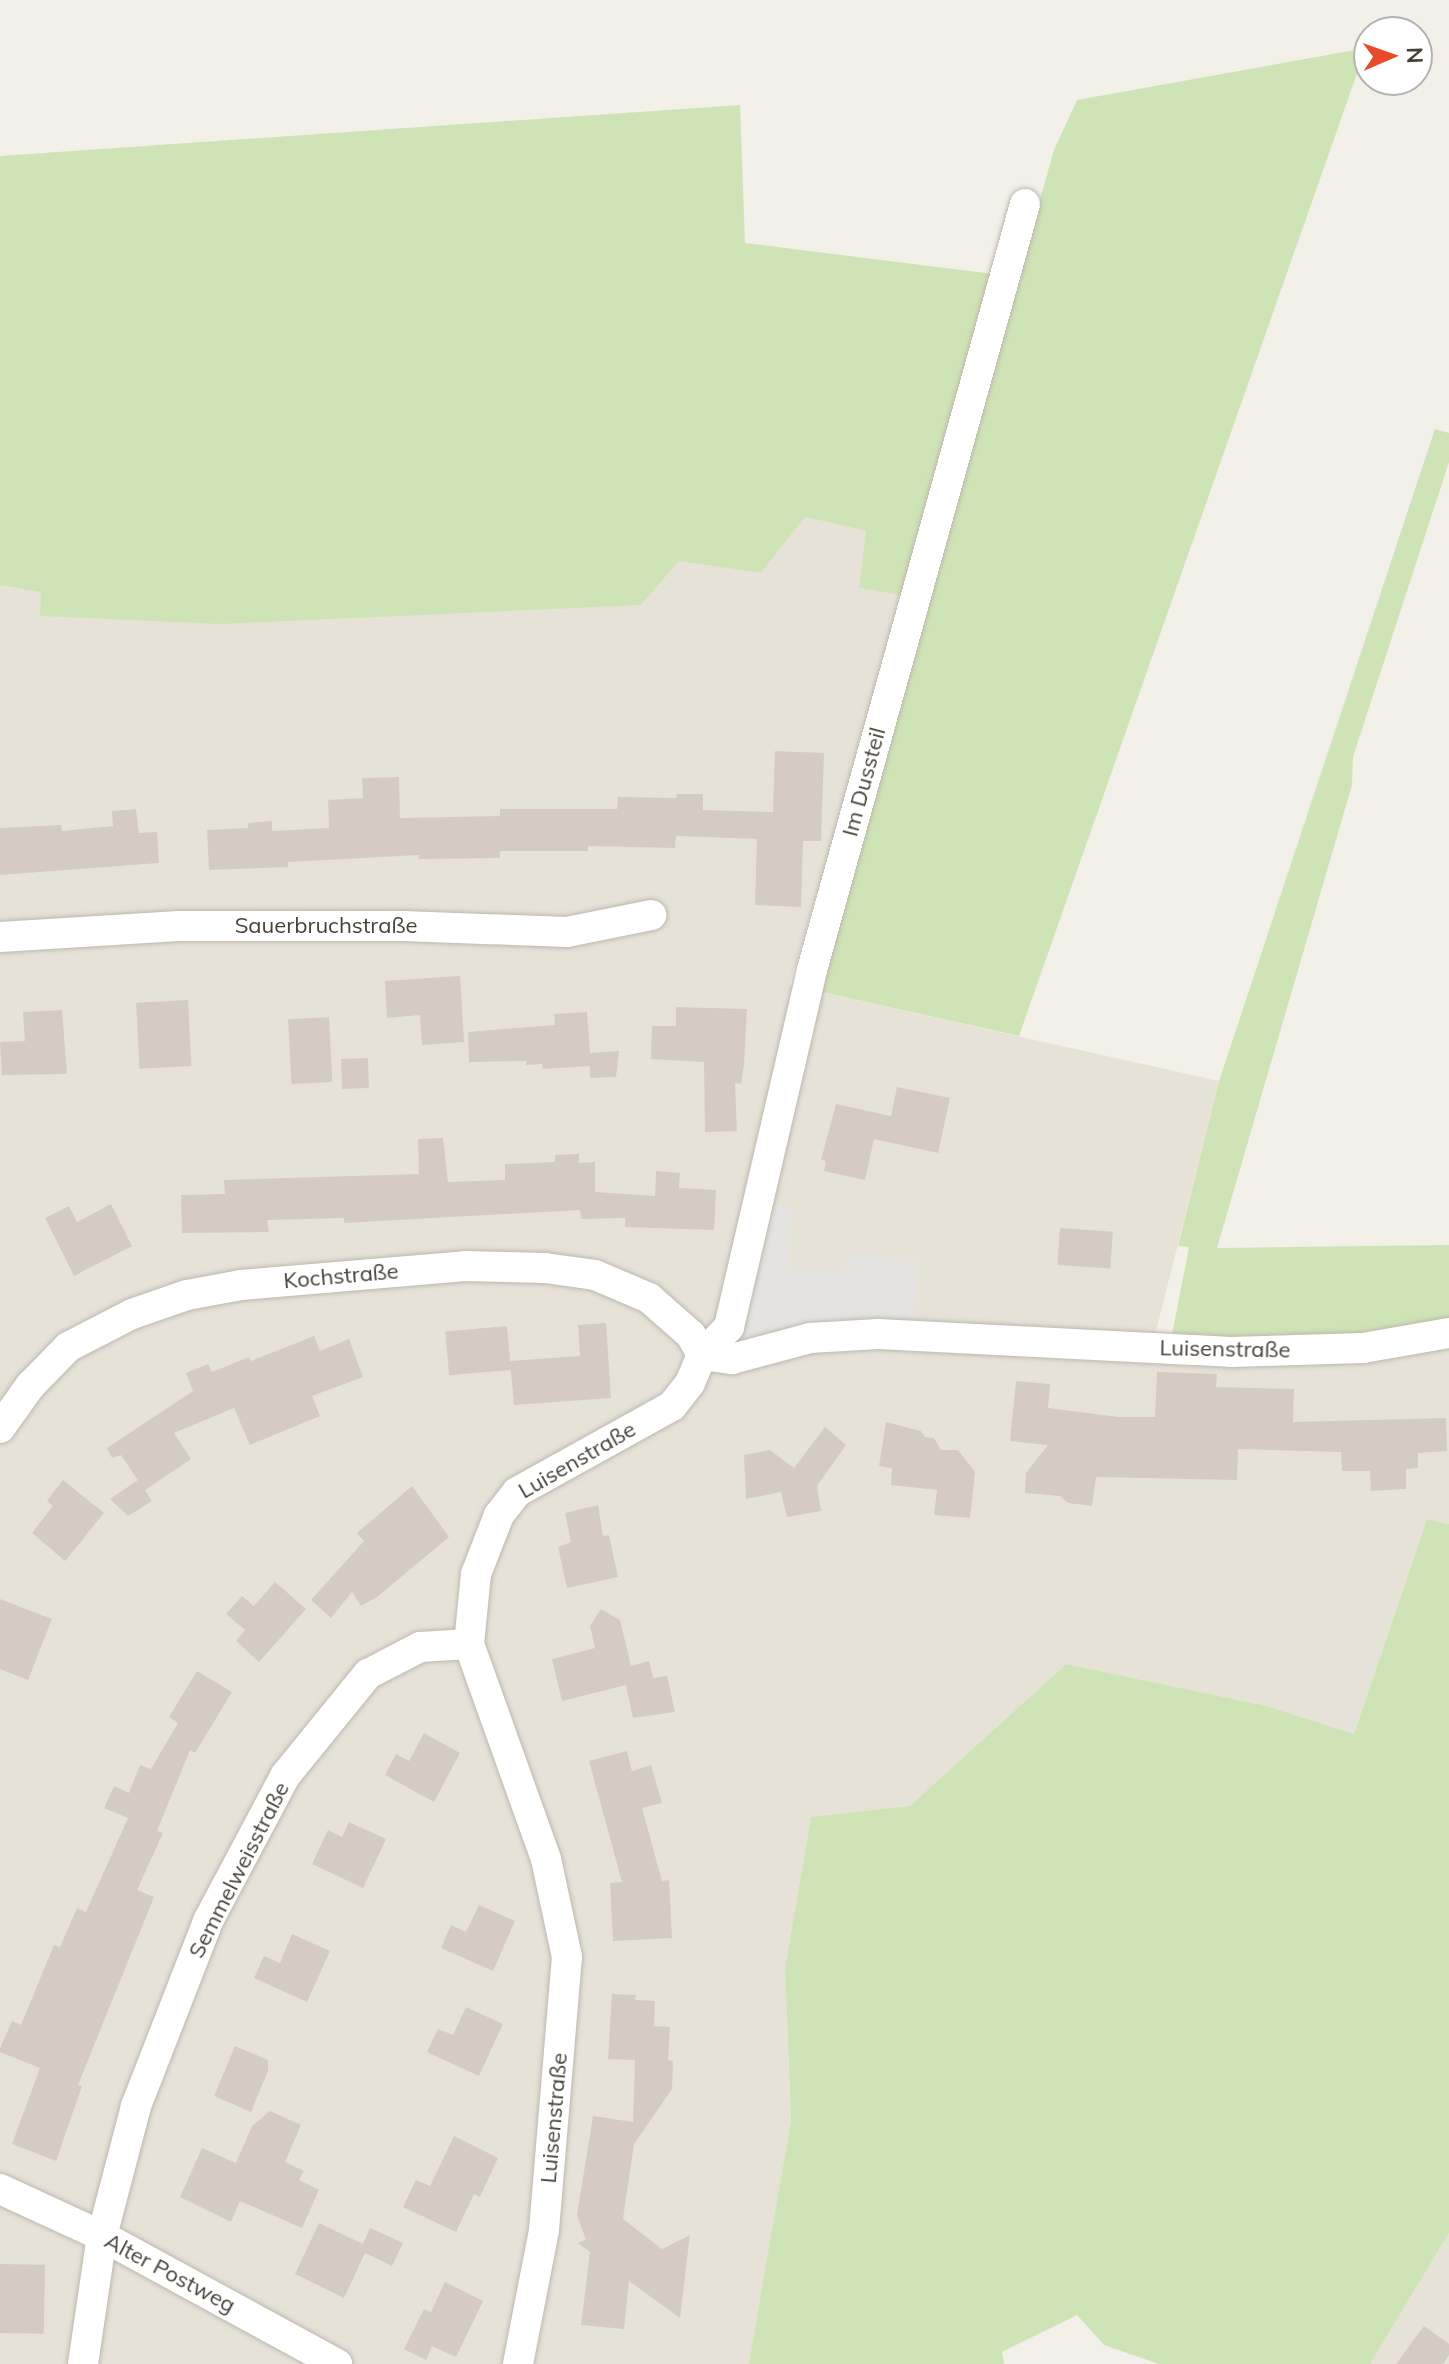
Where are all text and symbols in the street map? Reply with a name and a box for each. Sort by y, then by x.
north arrow [1353,16,1433,96]
text: N [1401,46,1429,64]
street label: Im Dussteil [837,725,891,839]
street label: Sauerbruchstraße [235,913,417,939]
street label: Kochstraße [282,1258,400,1294]
street label: Luisenstraße [1159,1335,1291,1363]
street label: Luisenstraße [514,1416,640,1504]
street label: Semmelweisstraße [183,1778,295,1962]
street label: Luisenstraße [535,2052,573,2184]
street label: Alter Postweg [100,2228,240,2318]

